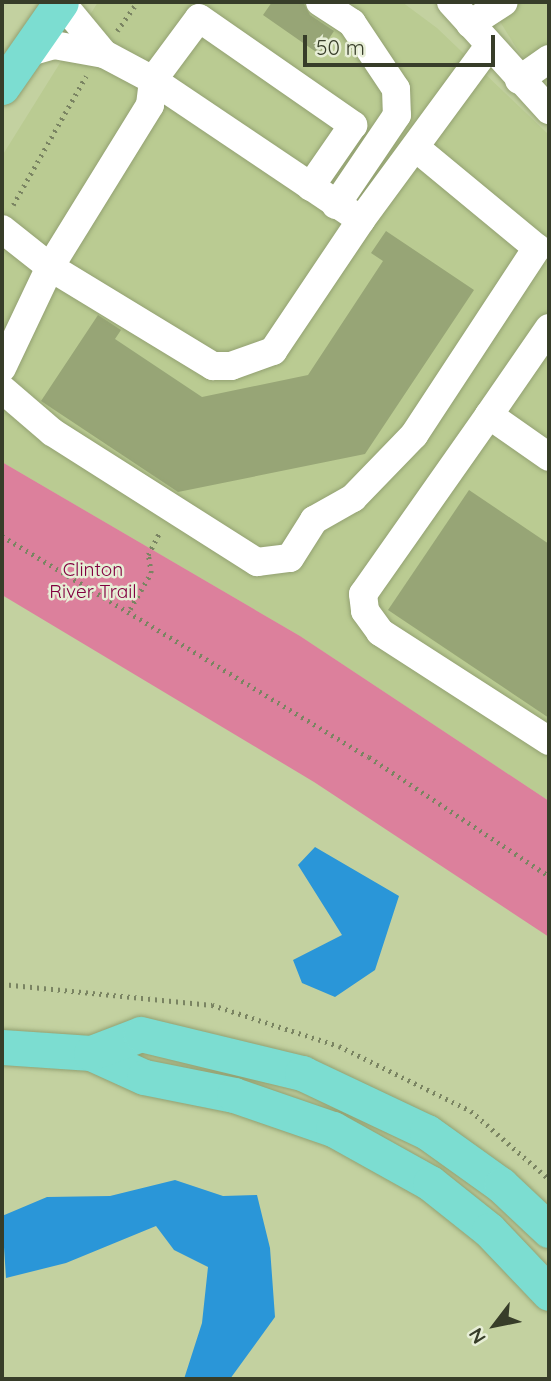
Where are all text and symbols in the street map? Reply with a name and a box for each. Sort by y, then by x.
scale bar [306,21,498,65]
text: 50 m [316,34,365,60]
park label: Clinton River Trail [49,559,137,603]
north arrow [460,1290,530,1360]
text: N [463,1324,491,1348]

